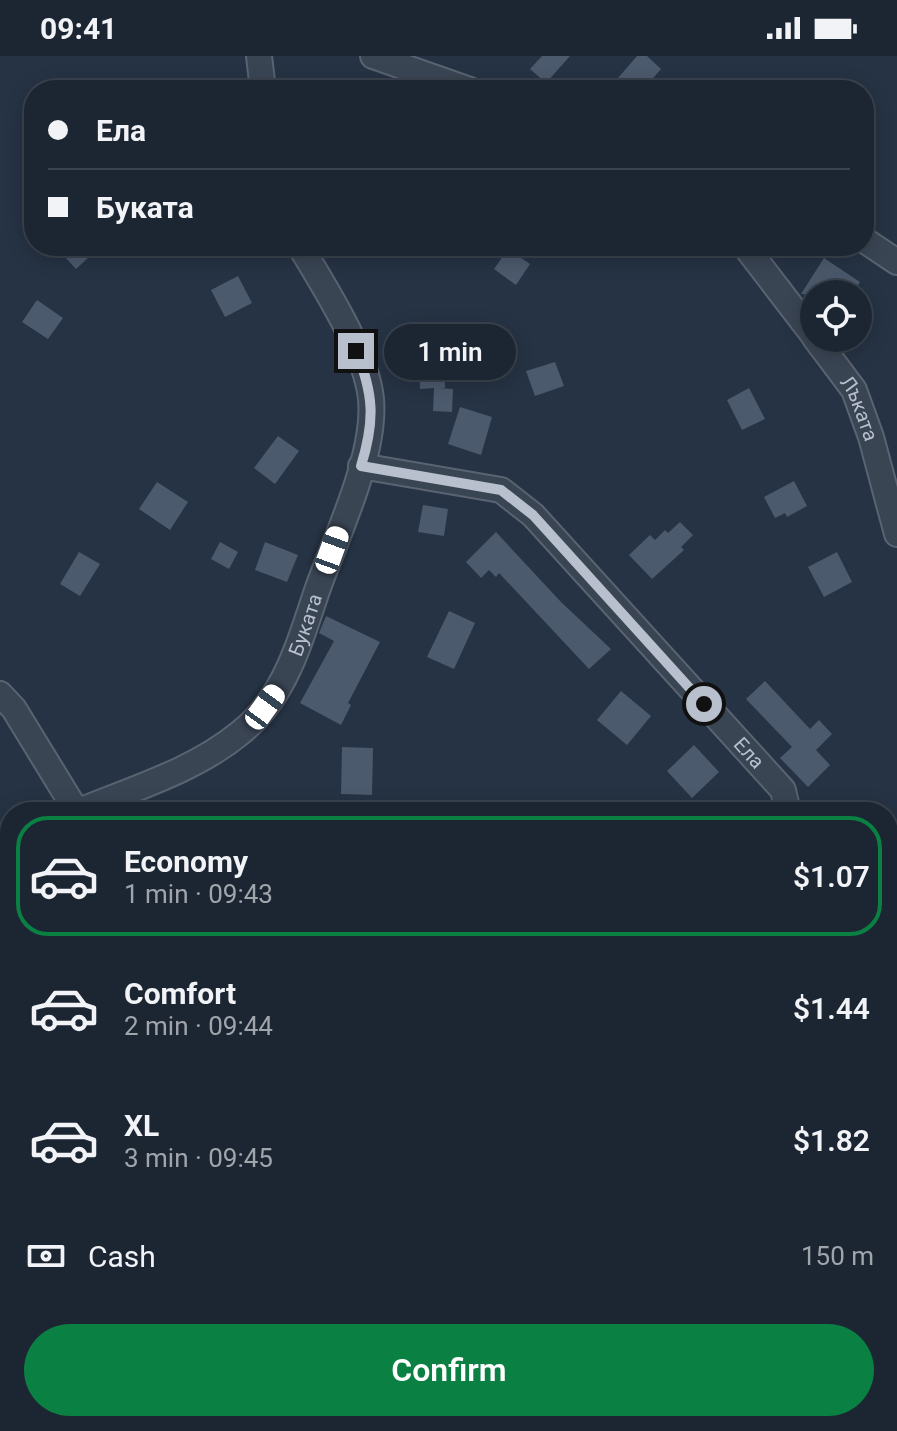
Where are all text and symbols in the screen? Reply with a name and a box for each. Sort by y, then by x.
text: 09:41 [40,11,117,46]
text: Ела [96,113,146,148]
text: Буката [96,190,194,225]
map controls [800,280,872,352]
button: locate [800,280,872,352]
callout: 1 min [384,323,516,379]
route end [338,333,374,369]
text: 1 min [417,337,483,367]
street label: Лъката [835,371,883,444]
car [313,523,351,577]
street label: Буката [283,591,327,659]
car [241,681,289,733]
route start [686,686,722,722]
street label: Ела [729,732,769,773]
icon: car [28,840,100,912]
text: Economy [124,844,248,879]
text: $1.07 [793,859,870,894]
text: 1 min · 09:43 [124,879,273,909]
icon: car [28,972,100,1044]
text: Comfort [124,976,236,1011]
text: $1.44 [793,991,870,1026]
text: 2 min · 09:44 [124,1011,273,1041]
icon: car [28,1104,100,1176]
text: XL [124,1108,159,1143]
text: $1.82 [793,1123,870,1158]
text: 3 min · 09:45 [124,1143,273,1173]
icon: cash [24,1234,68,1278]
text: Cash [88,1239,156,1274]
text: 150 m [801,1241,874,1271]
button: Confirm [24,1324,874,1416]

